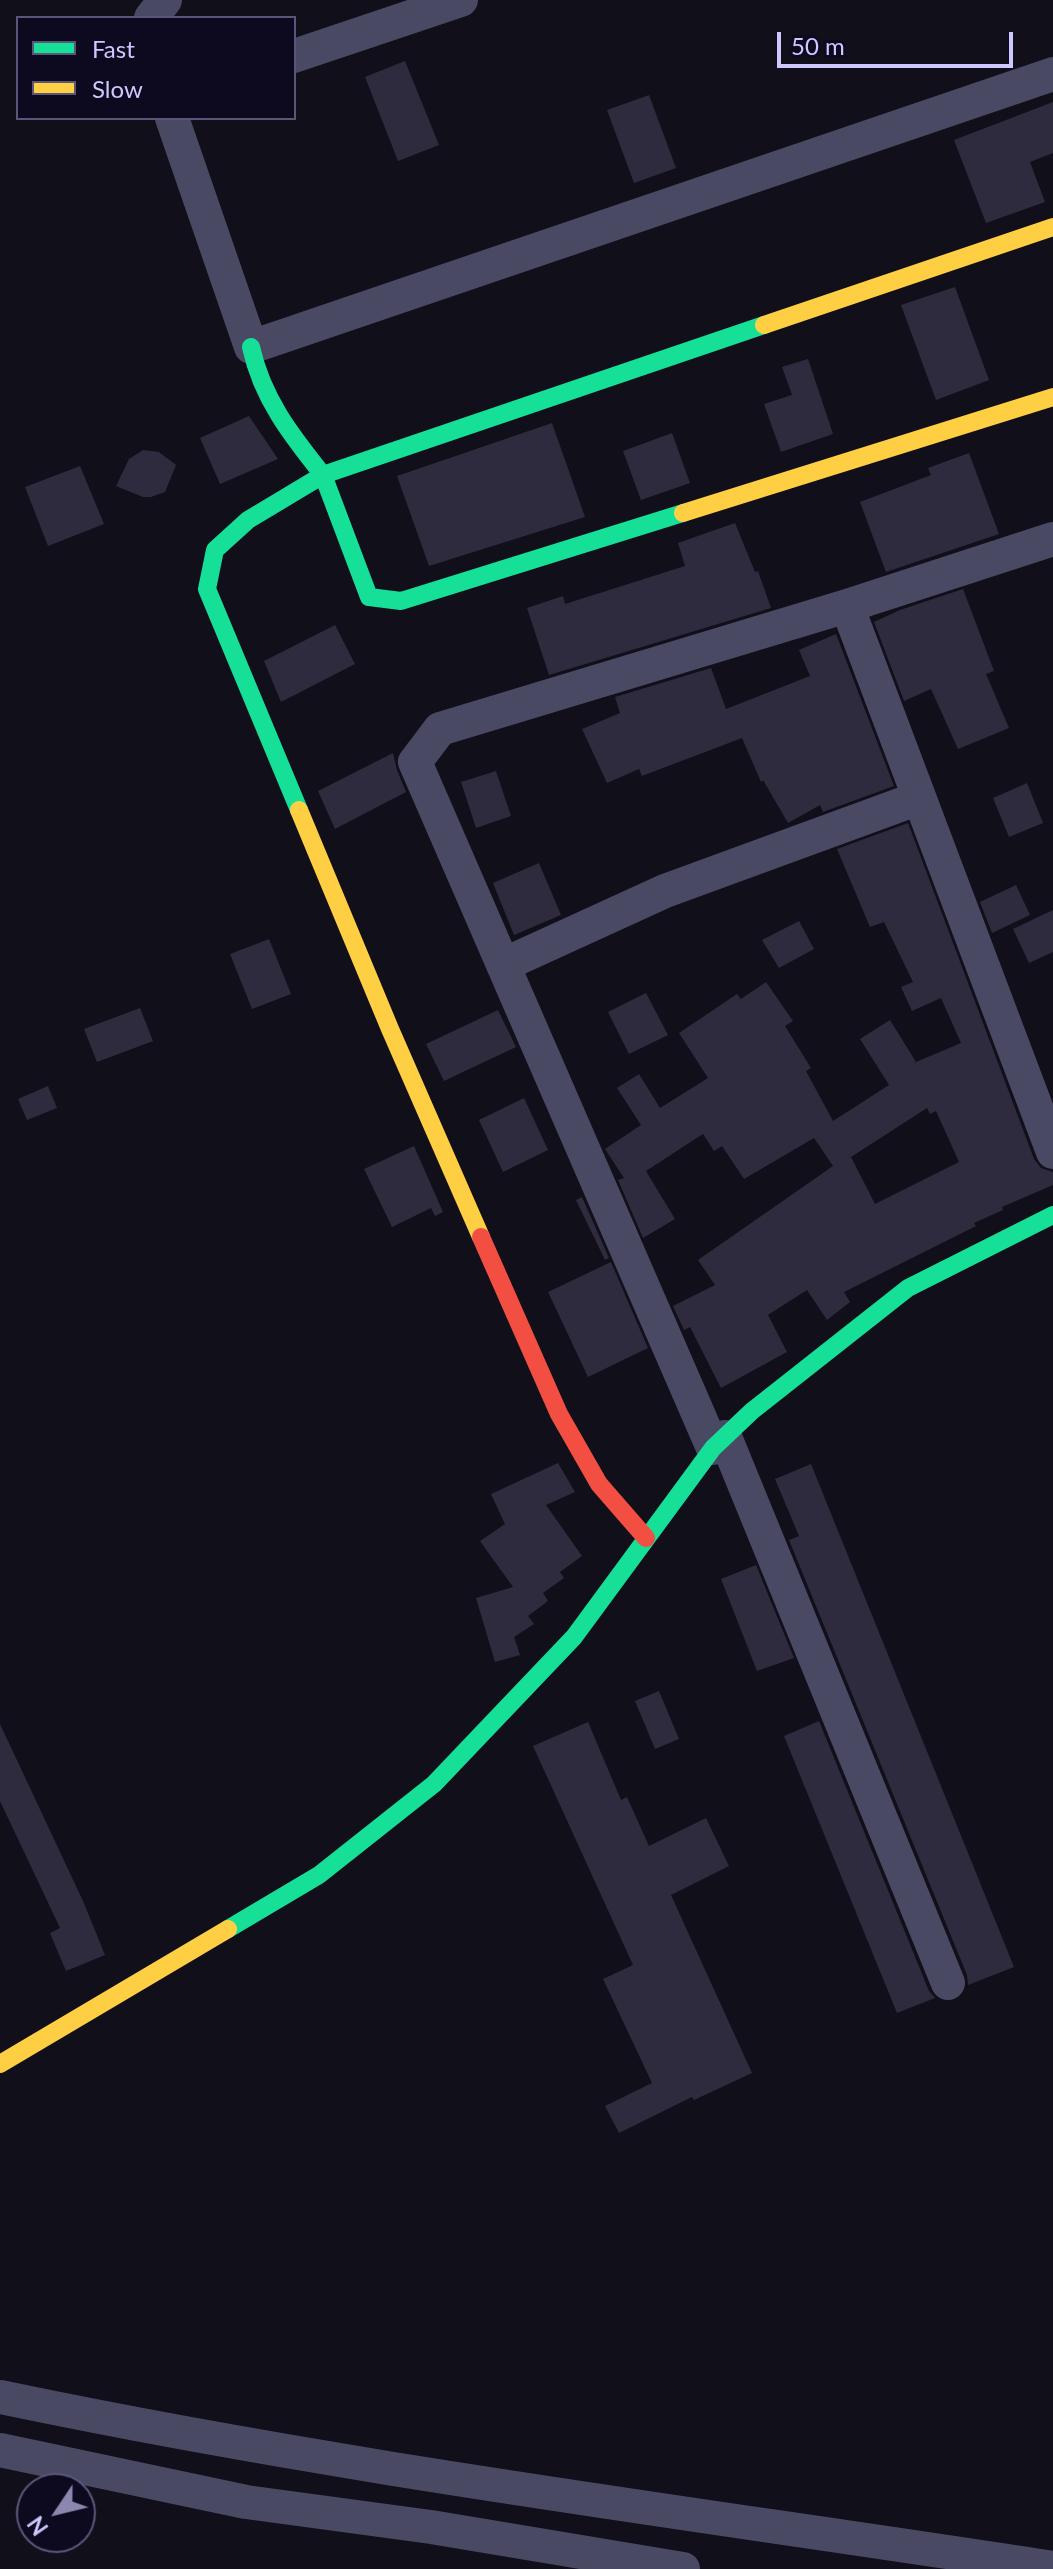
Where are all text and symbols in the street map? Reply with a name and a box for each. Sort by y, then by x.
legend [16,16,296,120]
scale bar [781,16,1017,66]
text: 50 m [791,31,845,60]
text: Fast [92,34,135,63]
text: Slow [92,74,143,103]
north arrow [16,2473,96,2553]
text: N [22,2511,53,2541]

